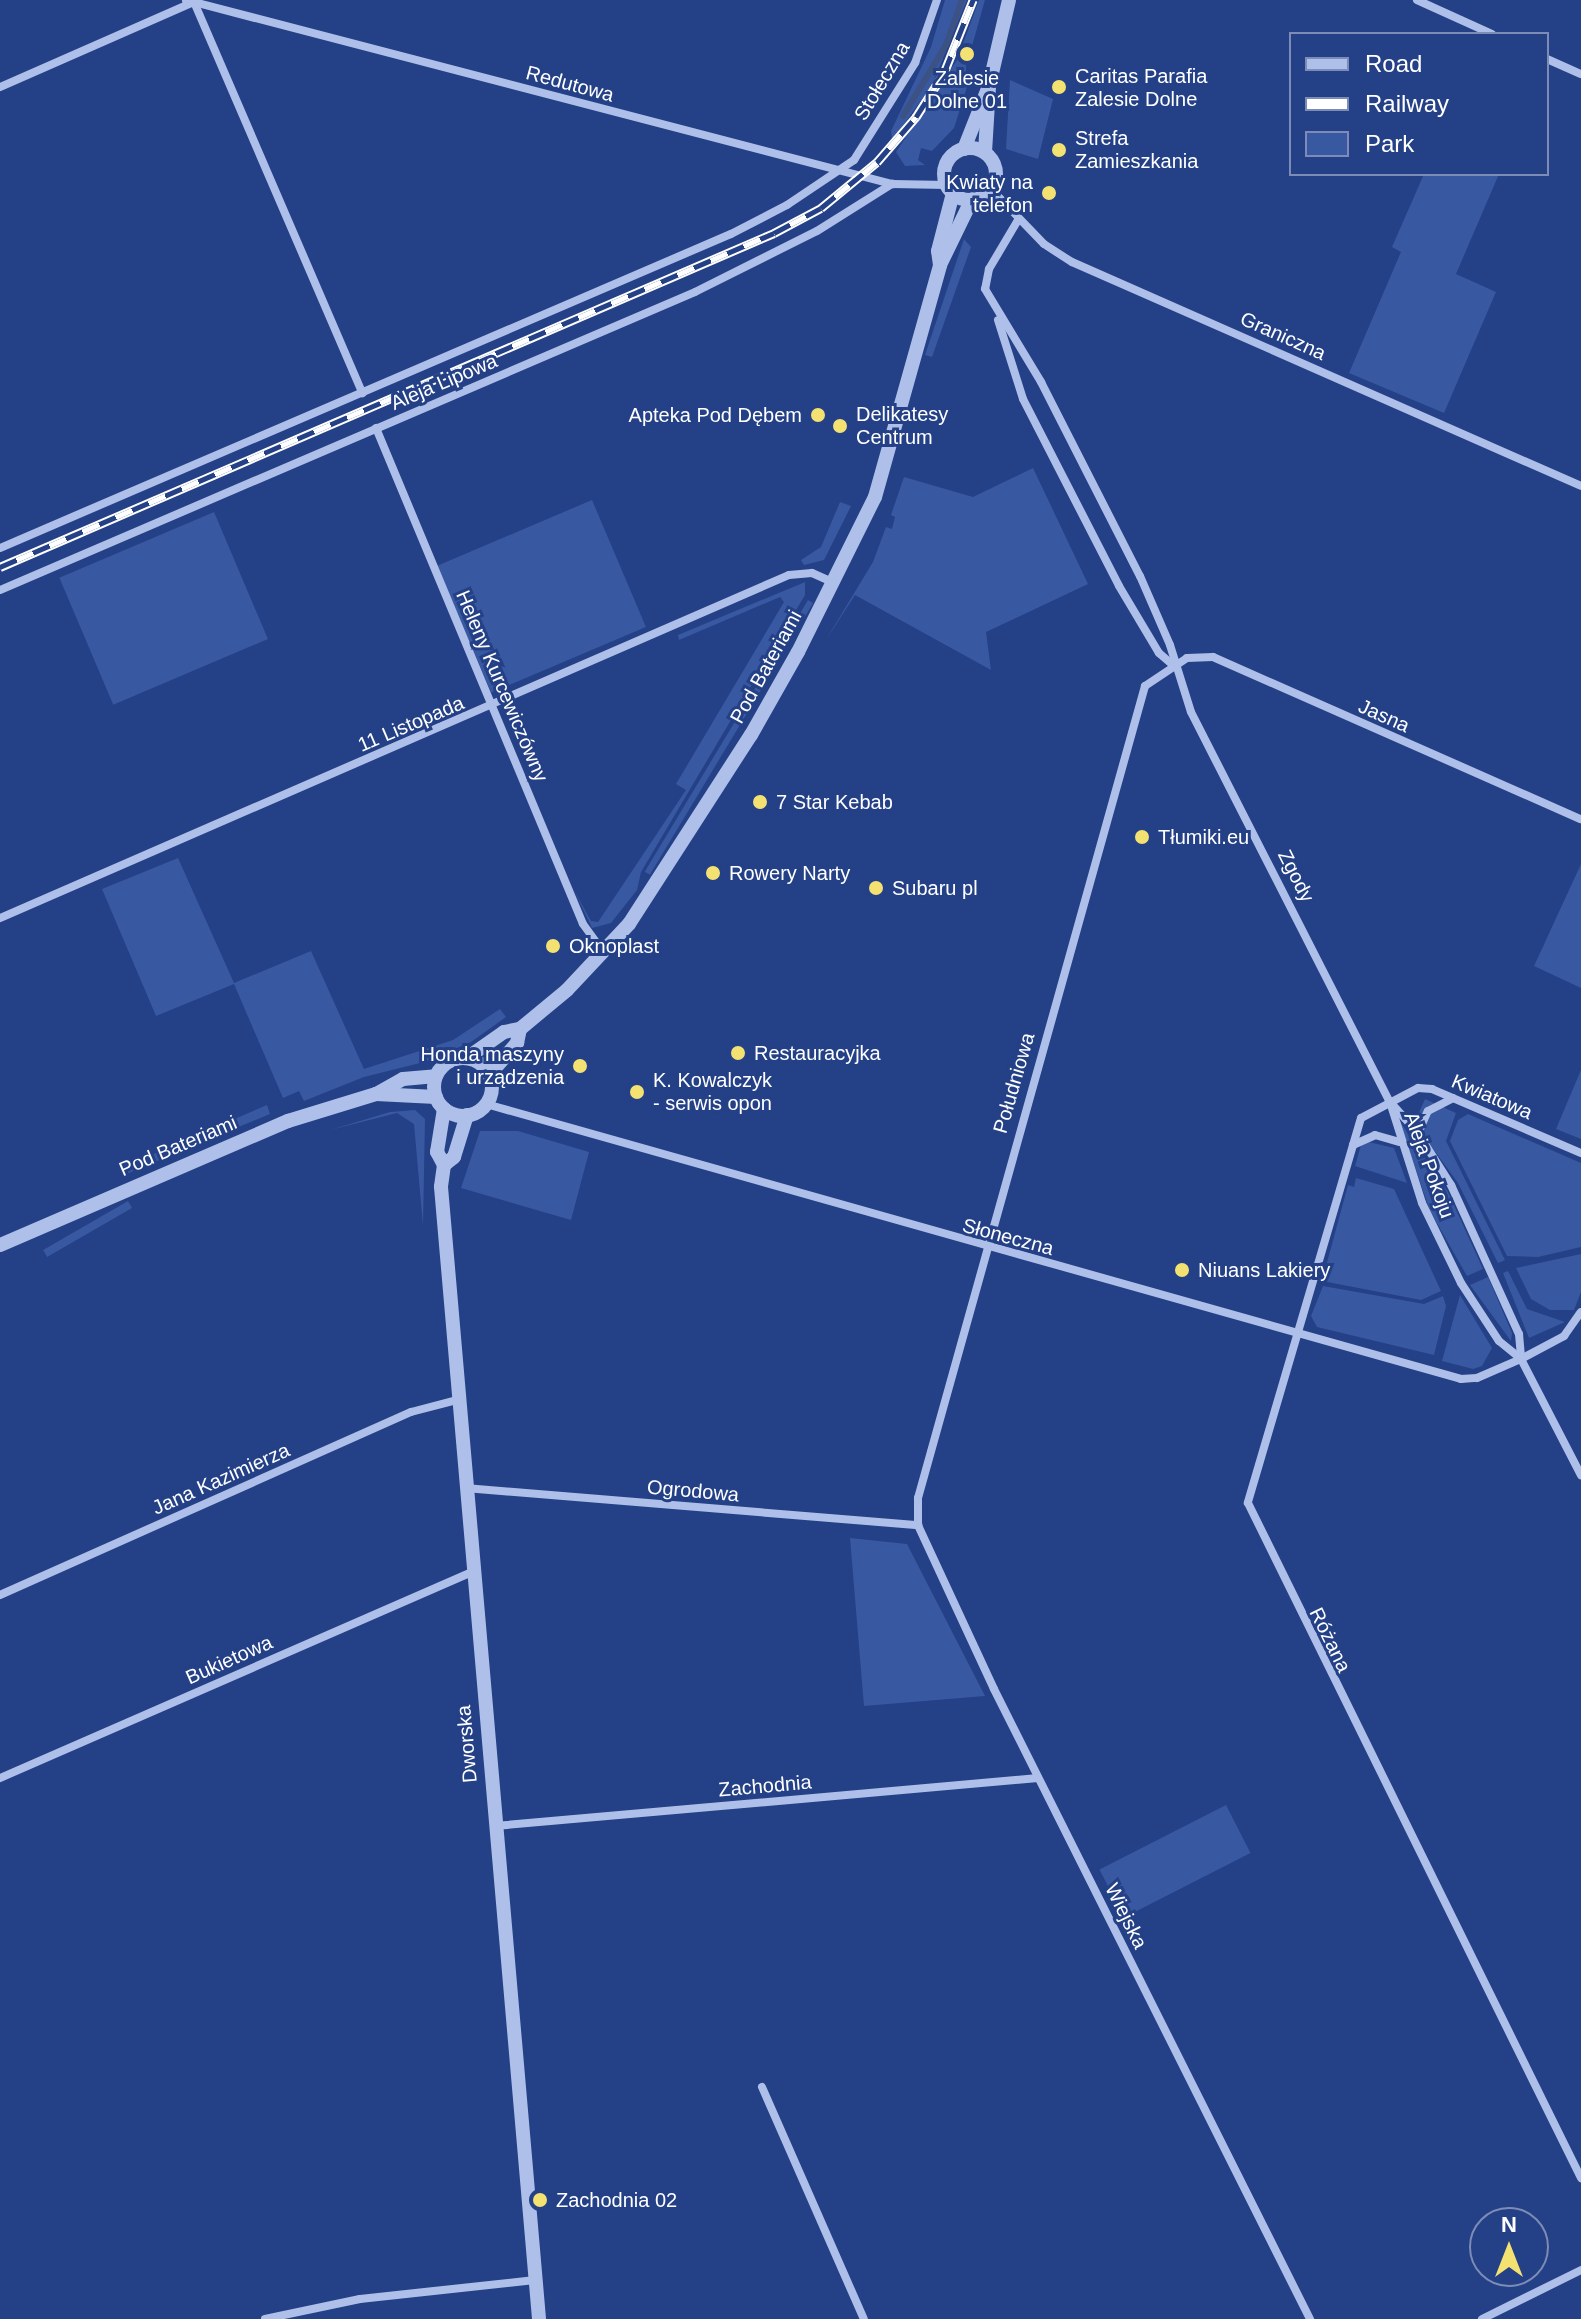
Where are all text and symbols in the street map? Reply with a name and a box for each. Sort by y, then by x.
legend [1289,32,1549,176]
street label: Stołeczna [849,37,915,125]
marker: Zalesie Dolne 01 [958,45,976,63]
text: Road [1365,50,1422,77]
street label: Redutowa [523,61,617,107]
place label: Caritas Parafia Zalesie Dolne [1075,64,1207,111]
place label: Zalesie Dolne 01 [927,66,1007,113]
marker: Caritas Parafia Zalesie Dolne [1050,78,1068,96]
text: Railway [1365,90,1449,117]
place label: Strefa Zamieszkania [1075,126,1198,173]
text: Park [1365,130,1414,157]
marker: Strefa Zamieszkania [1050,141,1068,159]
place label: Kwiaty na telefon [946,170,1033,217]
marker: Kwiaty na telefon [1040,184,1058,202]
street label: Graniczna [1236,306,1330,366]
street label: Aleja Lipowa [387,349,501,415]
place label: Delikatesy Centrum [856,402,948,449]
place label: Apteka Pod Dębem [629,403,802,427]
marker: Apteka Pod Dębem [809,406,827,424]
marker: Delikatesy Centrum [831,417,849,435]
street label: Heleny Kurcewiczówny [451,587,553,785]
street label: Pod Bateriami [725,606,807,728]
street label: 11 Listopada [354,691,468,757]
street label: Jasna [1355,694,1413,738]
place label: 7 Star Kebab [776,790,893,814]
marker: 7 Star Kebab [751,793,769,811]
place label: Tłumiki.eu [1158,825,1249,849]
marker: Tłumiki.eu [1133,828,1151,846]
street label: Zgody [1273,846,1319,906]
place label: Rowery Narty [729,861,850,885]
marker: Rowery Narty [704,864,722,882]
place label: Subaru pl [892,876,978,900]
marker: Subaru pl [867,879,885,897]
place label: Oknoplast [569,934,659,958]
marker: Oknoplast [544,937,562,955]
street label: Południowa [988,1030,1040,1136]
place label: Restauracyjka [754,1041,881,1065]
place label: Honda maszyny i urządzenia [421,1042,564,1089]
marker: Restauracyjka [729,1044,747,1062]
marker: Honda maszyny i urządzenia [571,1057,589,1075]
place label: K. Kowalczyk - serwis opon [653,1068,772,1115]
street label: Kwiatowa [1448,1069,1536,1125]
marker: K. Kowalczyk - serwis opon [628,1083,646,1101]
street label: Aleja Pokoju [1399,1109,1459,1221]
street label: Pod Bateriami [115,1110,241,1182]
street label: Słoneczna [960,1213,1056,1261]
place label: Niuans Lakiery [1198,1258,1330,1282]
marker: Niuans Lakiery [1173,1261,1191,1279]
street label: Jana Kazimierza [149,1438,293,1520]
street label: Ogrodowa [646,1475,740,1507]
street label: Różana [1304,1604,1356,1676]
street label: Bukietowa [182,1630,276,1690]
street label: Dworska [452,1704,482,1784]
street label: Zachodnia [717,1770,813,1802]
street label: Wiejska [1100,1879,1152,1953]
place label: Zachodnia 02 [556,2188,677,2212]
marker: Zachodnia 02 [531,2191,549,2209]
north arrow [1469,2207,1549,2287]
text: N [1501,2212,1517,2237]

